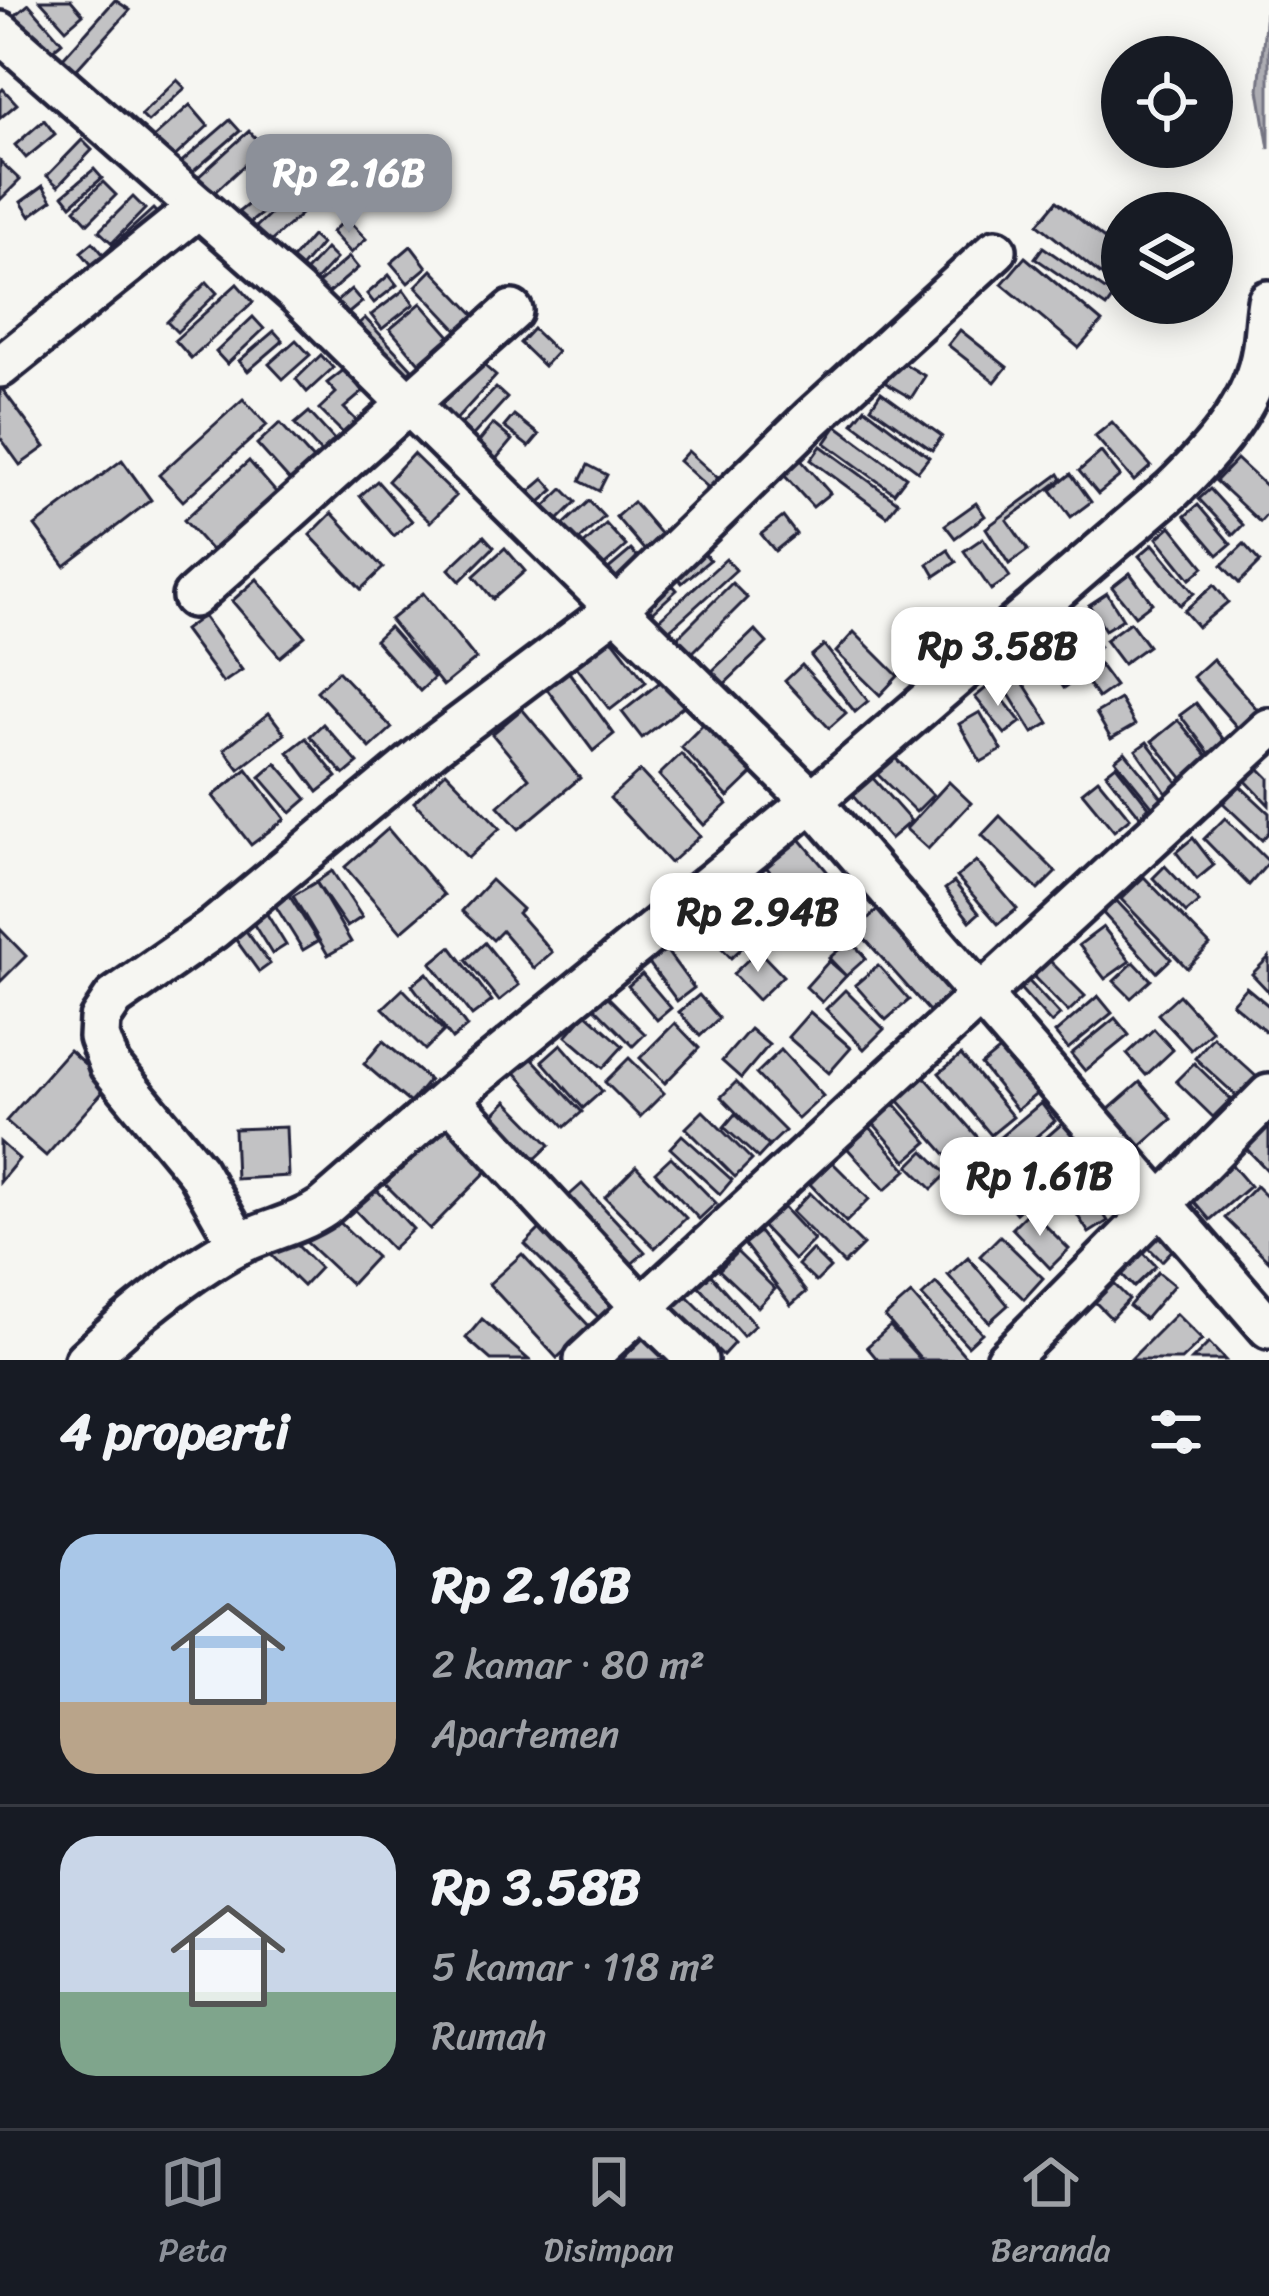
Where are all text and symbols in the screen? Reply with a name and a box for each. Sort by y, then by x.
map controls [1101,36,1233,324]
button: locate [1101,36,1233,168]
pin: Rp 2.16B [225,134,473,236]
text: Rp 2.16B [273,138,425,207]
button: layers [1101,192,1233,324]
pin: Rp 3.58B [874,607,1122,709]
text: Rp 3.58B [918,611,1078,680]
pin: Rp 2.94B [634,873,882,975]
text: Rp 2.94B [677,877,839,946]
pin: Rp 1.61B [916,1137,1164,1239]
text: Rp 1.61B [967,1141,1113,1210]
text: 4 properti [60,1387,289,1477]
icon: filters [1143,1399,1209,1465]
text: Rp 2.16B [432,1540,631,1630]
icon: home [156,1582,300,1726]
text: 2 kamar · 80 m² [432,1630,705,1699]
text: Apartemen [432,1699,619,1768]
text: Rp 3.58B [432,1842,641,1932]
icon: home [156,1884,300,2028]
text: 5 kamar · 118 m² [432,1932,715,2001]
text: Rumah [432,2001,547,2070]
tab: Peta [159,2149,227,2279]
tab: Disimpan [544,2149,674,2279]
tab: Beranda [991,2149,1110,2279]

